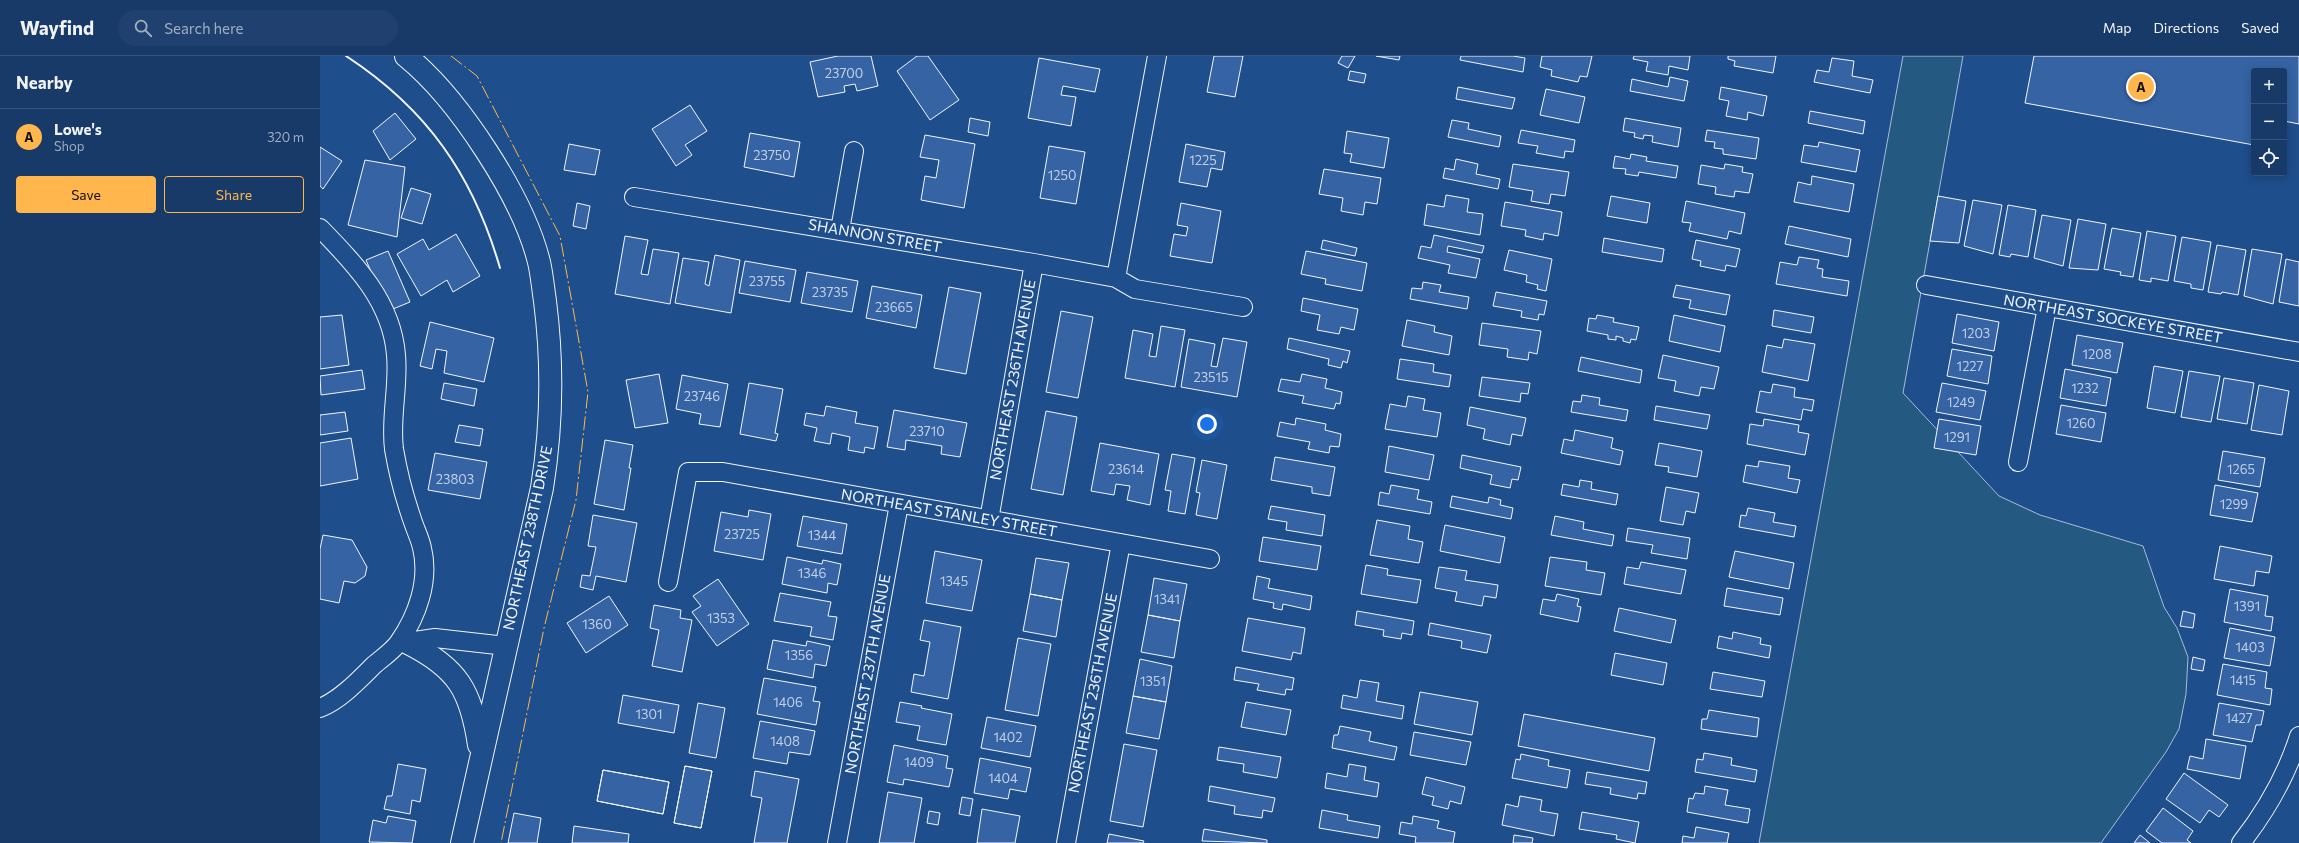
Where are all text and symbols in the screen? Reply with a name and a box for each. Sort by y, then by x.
search box [118,10,398,46]
text: Wayfind [20,16,94,39]
icon: search [132,17,154,39]
text: Search here [164,19,244,37]
text: Map [2103,19,2132,36]
text: Directions [2154,19,2219,36]
text: Saved [2241,19,2279,36]
house number: 23700 [825,65,863,81]
map controls [2251,68,2287,176]
button: + [2251,68,2287,104]
text: Nearby [16,72,73,93]
pin: A [2128,72,2154,102]
button: − [2251,104,2287,140]
text: Lowe's [54,120,102,138]
text: A [24,129,34,145]
text: 320 m [267,129,304,145]
text: Shop [54,138,85,154]
button: locate [2251,140,2287,176]
house number: 23750 [753,147,791,163]
house number: 1225 [1189,152,1217,168]
house number: 1250 [1048,167,1076,183]
button: Save [16,176,156,213]
button: Share [164,176,304,213]
street label: SHANNON STREET [807,214,944,256]
house number: 23755 [749,273,785,289]
street label: NORTHEAST 236TH AVENUE [985,278,1039,482]
house number: 23735 [812,284,848,300]
street label: NORTHEAST SOCKEYE STREET [2002,290,2224,346]
house number: 23665 [875,299,913,315]
house number: 1203 [1962,325,1990,341]
house number: 1208 [2082,346,2112,362]
house number: 1227 [1957,358,1984,374]
house number: 23515 [1193,369,1229,385]
house number: 1232 [2071,380,2099,396]
house number: 23746 [684,388,720,404]
house number: 1249 [1947,394,1975,410]
your location [1197,414,1217,434]
house number: 1260 [2066,415,2096,431]
house number: 23710 [909,423,945,439]
house number: 1291 [1944,429,1970,445]
street label: NORTHEAST 238TH DRIVE [499,444,555,632]
house number: 23614 [1108,461,1144,477]
house number: 1265 [2227,461,2255,477]
house number: 23803 [436,471,474,487]
street label: NORTHEAST STANLEY STREET [840,484,1059,540]
house number: 1299 [2220,496,2248,512]
house number: 23725 [724,526,760,542]
house number: 1344 [808,527,836,543]
house number: 1346 [798,565,826,581]
street label: NORTHEAST 237TH AVENUE [841,572,893,775]
house number: 1345 [940,573,968,589]
street label: NORTHEAST 236TH AVENUE [1064,591,1120,794]
house number: 1341 [1154,591,1180,607]
house number: 1391 [2234,598,2260,614]
house number: 1353 [707,610,735,626]
house number: 1360 [582,616,612,632]
house number: 1403 [2235,639,2265,655]
house number: 1356 [785,647,813,663]
house number: 1415 [2230,672,2256,688]
house number: 1351 [1140,673,1166,689]
house number: 1406 [773,694,803,710]
house number: 1301 [635,706,663,722]
house number: 1427 [2225,710,2253,726]
house number: 1402 [993,729,1023,745]
house number: 1408 [770,733,800,749]
house number: 1409 [904,754,934,770]
house number: 1404 [988,770,1018,786]

